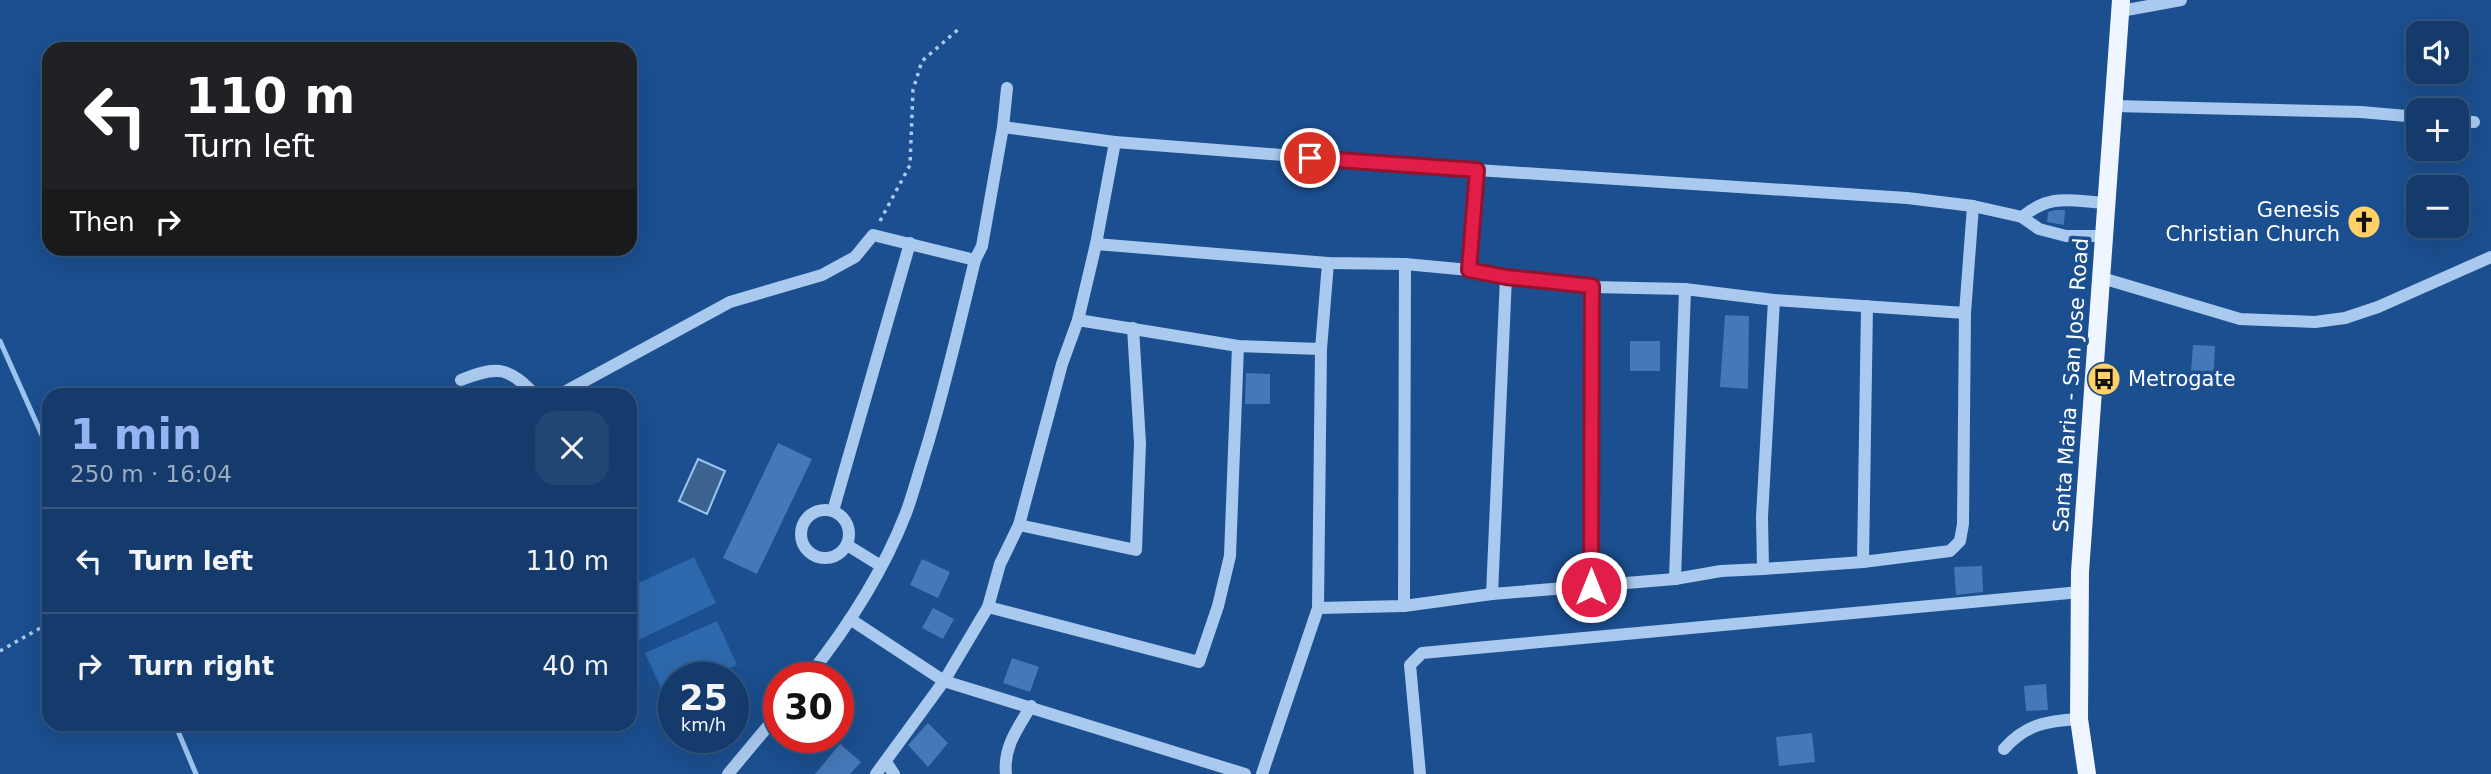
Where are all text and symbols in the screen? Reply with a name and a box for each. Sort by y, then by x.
map controls [2406,21,2469,238]
button: sound [2406,21,2469,84]
text: 110 m [185,68,355,125]
icon: left [70,70,161,161]
button: + [2406,98,2469,161]
text: Turn left [185,127,315,165]
pin [1280,128,1340,188]
icon: arrive [1291,139,1329,177]
button: − [2406,175,2469,238]
place label: Genesis Christian Church [2165,198,2340,246]
icon: right [149,203,187,241]
church icon: Genesis Christian Church [2345,203,2383,241]
text: Then [70,207,135,237]
street label: Santa Maria - San Jose Road [2049,237,2093,533]
bus stop icon: Metrogate [2085,360,2123,398]
place label: Metrogate [2128,367,2236,391]
text: 1 min [70,410,202,459]
button: close [535,411,609,485]
text: 250 m · 16:04 [70,461,232,487]
icon: left [70,542,108,580]
text: Turn left [129,546,253,576]
text: 110 m [526,546,609,576]
position arrow [1554,550,1628,624]
icon: right [70,647,108,685]
text: Turn right [129,651,274,681]
text: 40 m [542,651,609,681]
speed limit sign: 30 [763,662,854,753]
text: 25 [679,678,728,718]
text: km/h [681,714,726,735]

